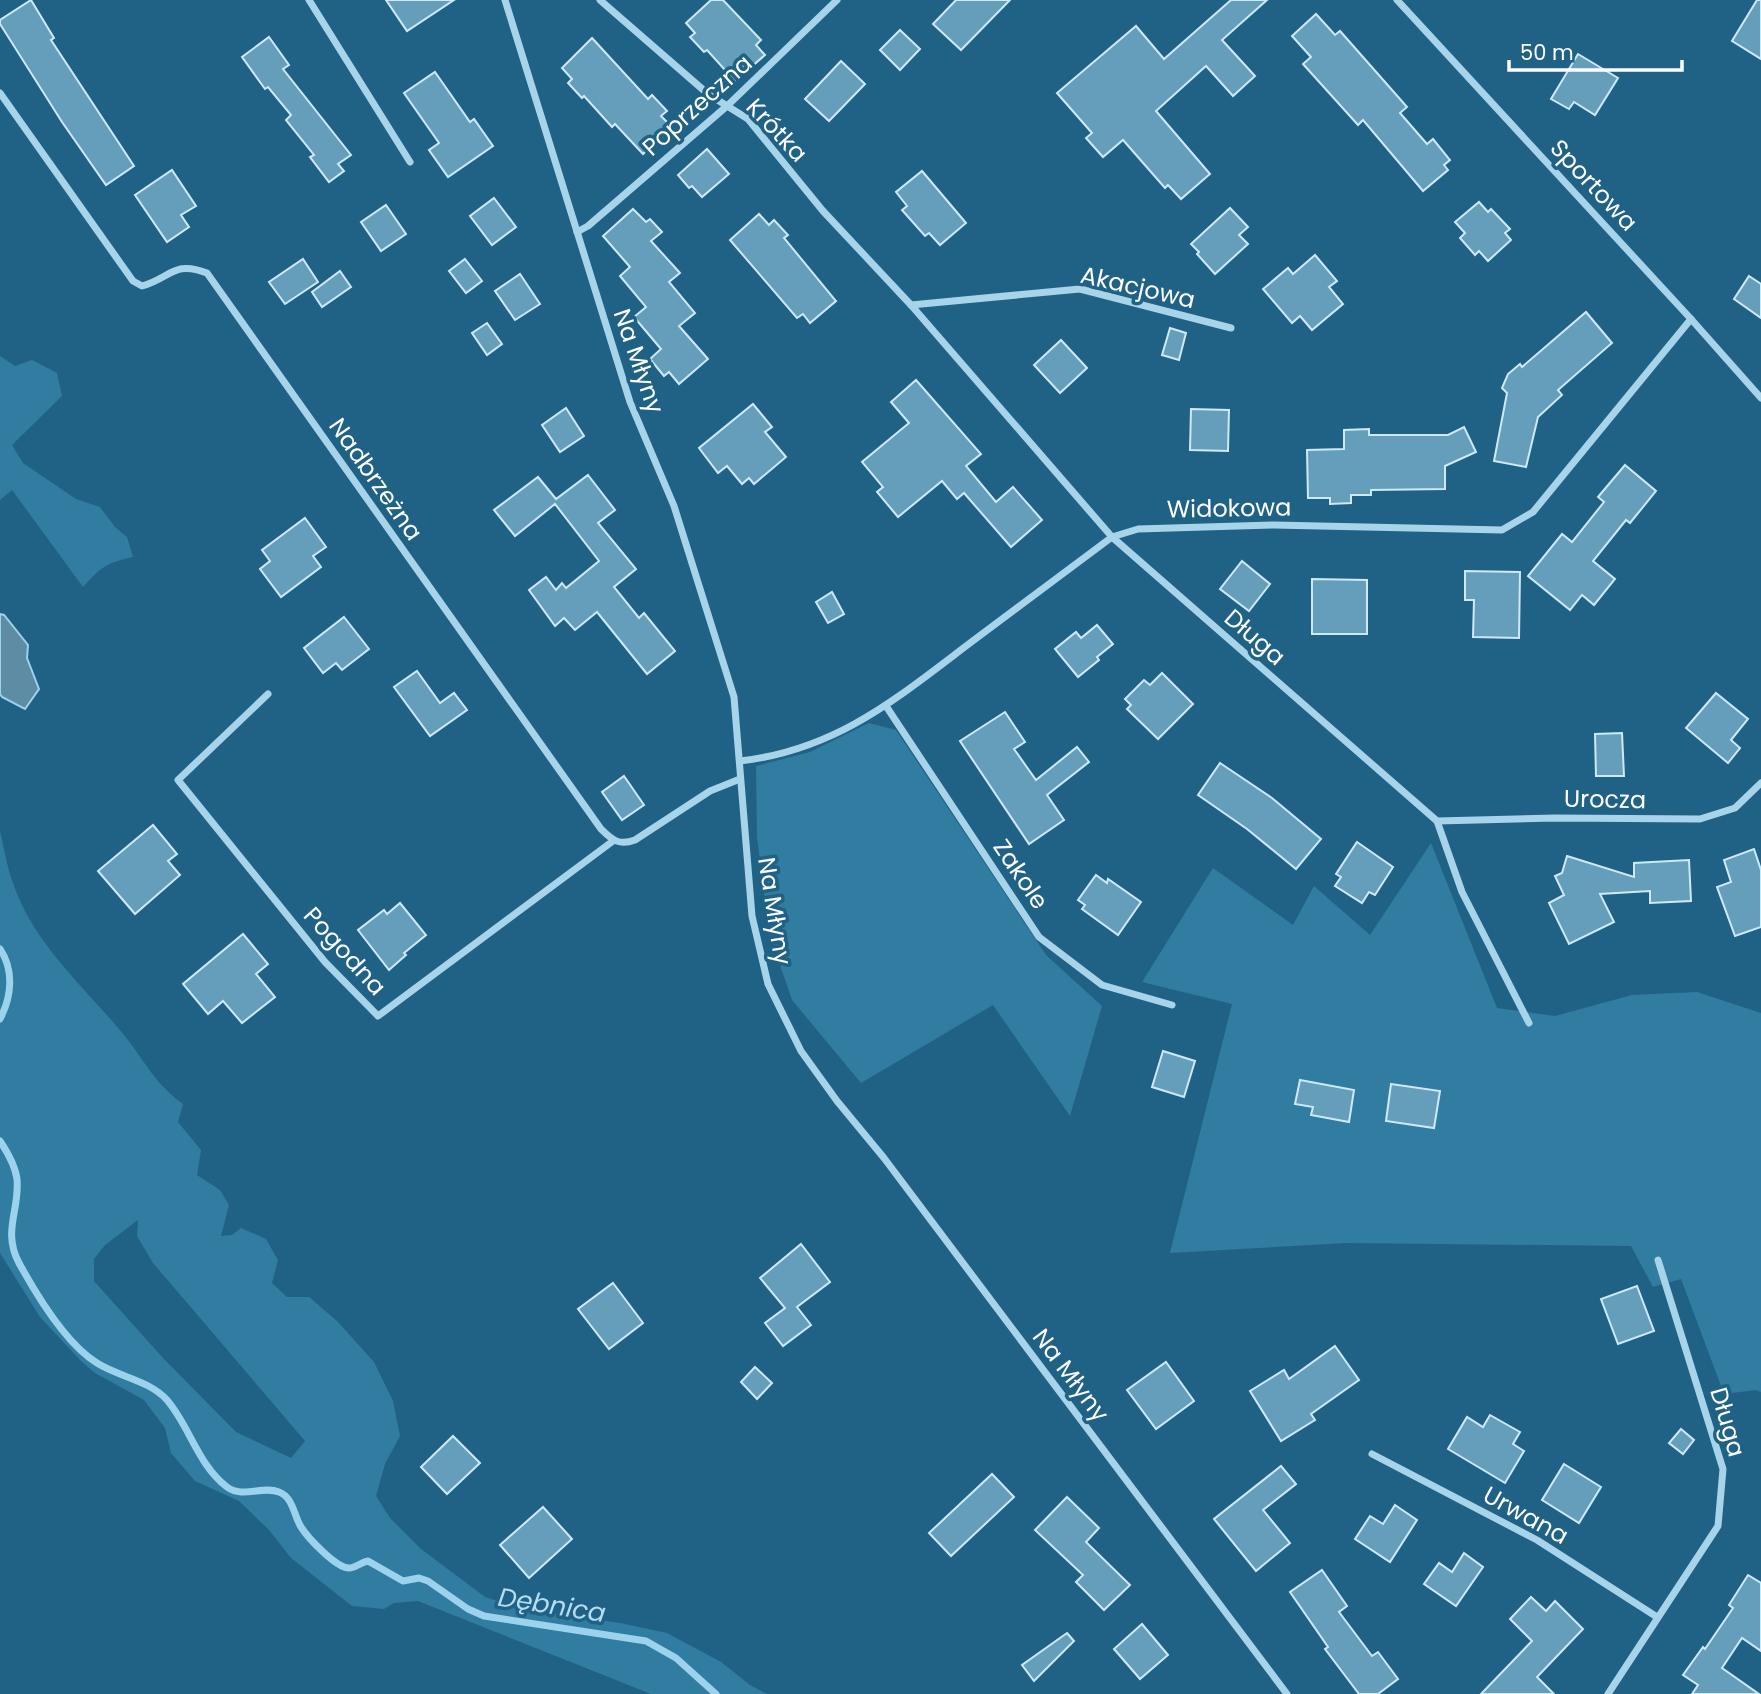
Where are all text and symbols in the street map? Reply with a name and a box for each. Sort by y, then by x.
scale bar [1509,28,1682,72]
text: 50 m [1520,38,1574,67]
street label: Poprzeczna [635,47,759,163]
street label: Krótka [739,91,815,169]
street label: Sportowa [1543,132,1645,238]
street label: Akacjowa [1078,258,1198,316]
street label: Na Młyny [606,304,672,418]
street label: Nadbrzeżna [322,411,430,547]
street label: Widokowa [1166,490,1292,526]
street label: Długa [1217,601,1293,673]
street label: Urocza [1564,782,1646,816]
street label: Zakole [986,833,1056,915]
street label: Na Młyny [750,855,800,968]
street label: Pogodna [296,900,394,1002]
street label: Na Młyny [1025,1322,1117,1429]
street label: Długa [1702,1383,1754,1461]
street label: Urwana [1477,1478,1575,1552]
water label: Dębnica [496,1579,608,1631]

